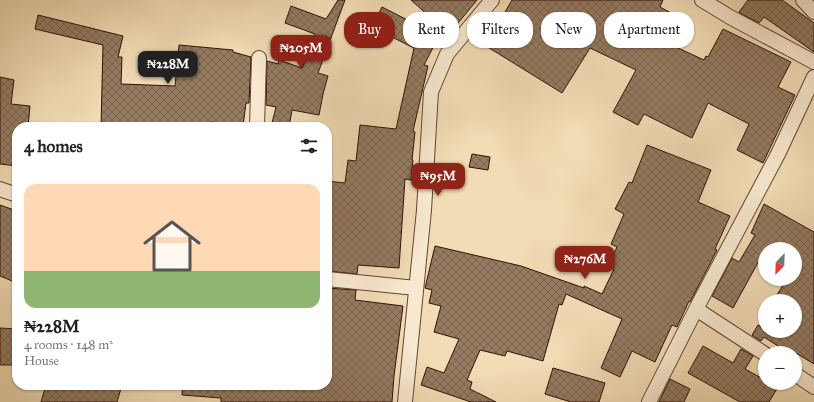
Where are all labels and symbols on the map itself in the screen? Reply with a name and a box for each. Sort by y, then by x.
pin: ₦205M [273,35,329,69]
pin: ₦228M [140,51,196,85]
pin: ₦95M [414,163,462,197]
north arrow [758,242,802,286]
pin: ₦276M [557,246,613,280]

